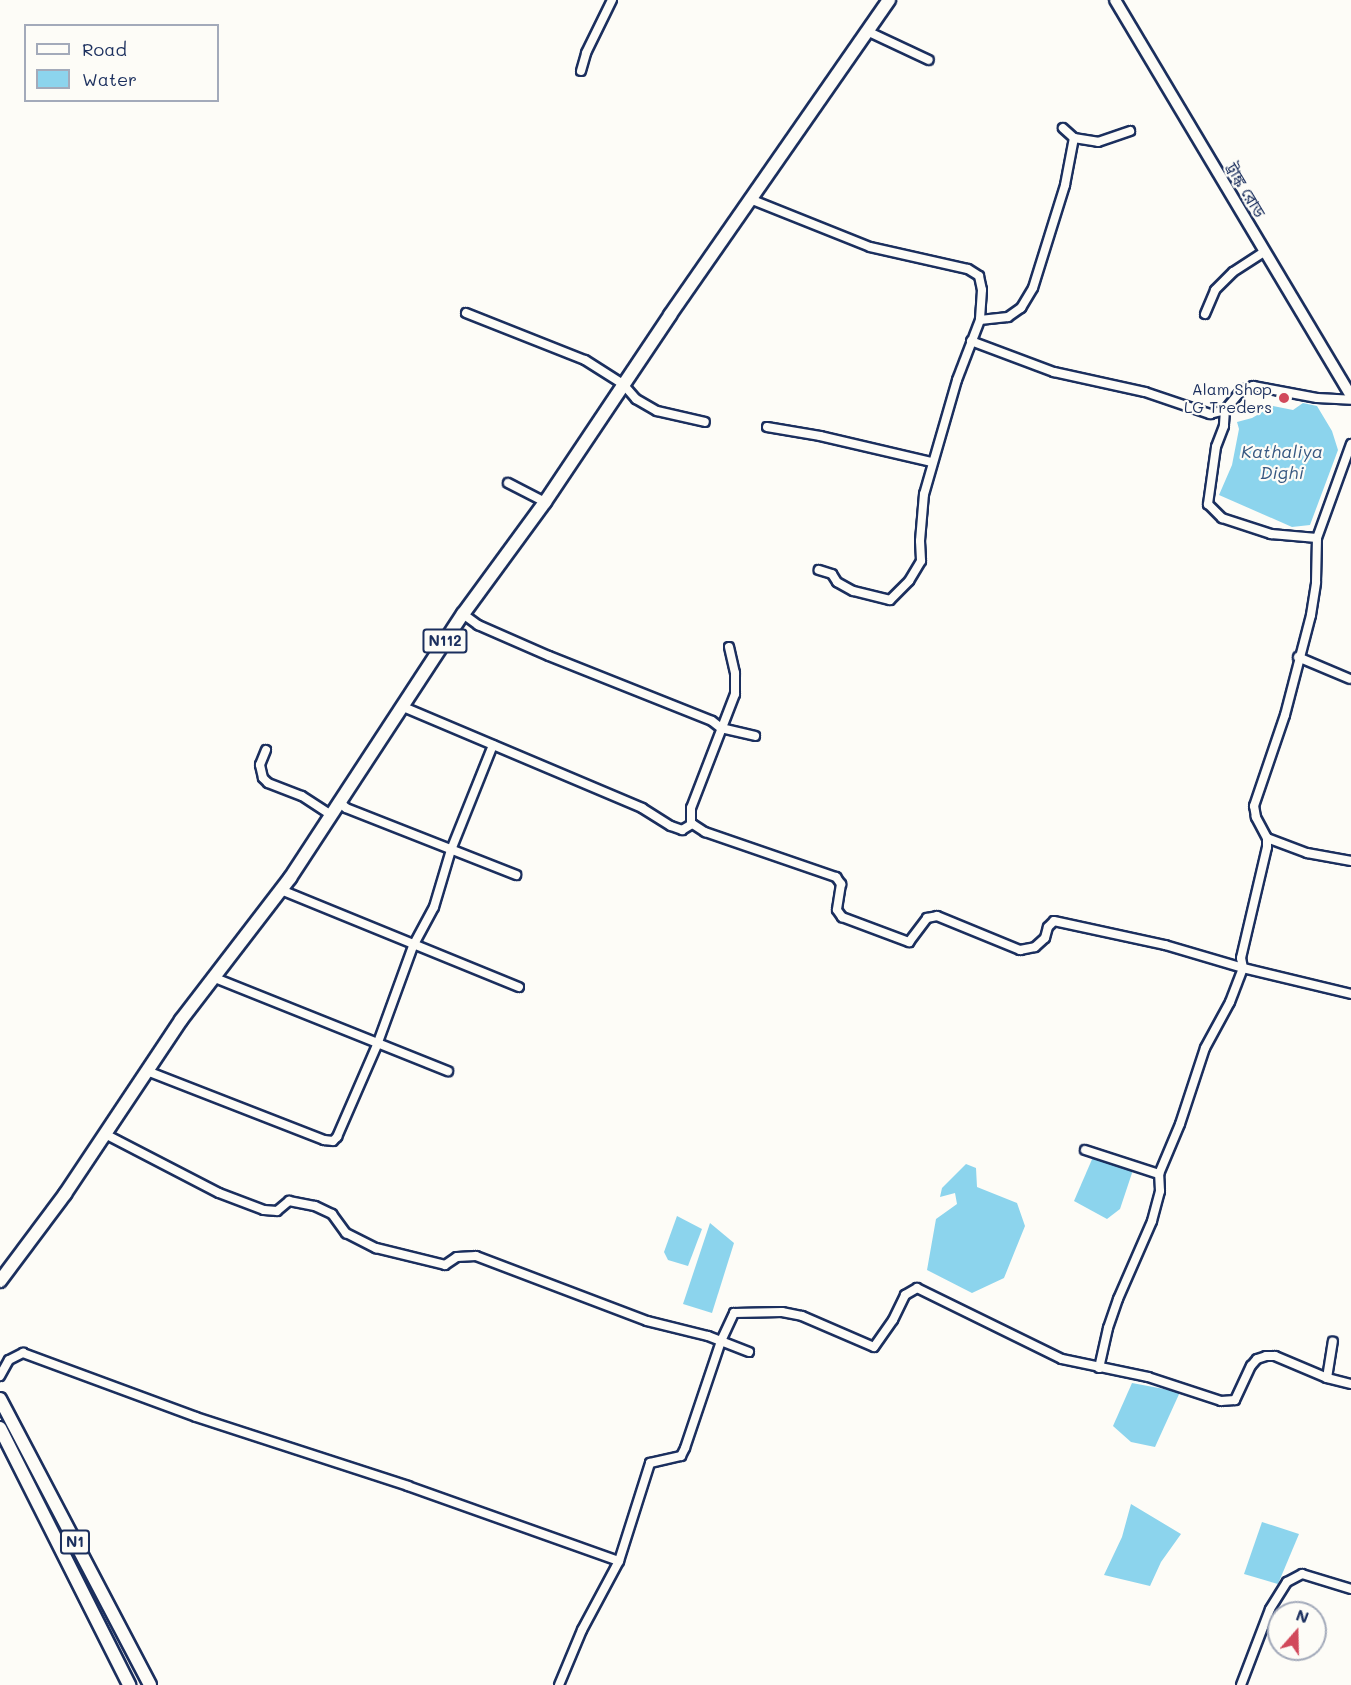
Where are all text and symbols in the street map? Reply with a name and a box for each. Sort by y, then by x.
legend [24,24,219,102]
text: Road [82,37,127,61]
text: Water [82,67,137,91]
street label: ট্রাঙ্ক রোড [1222,159,1270,221]
place label: Alam Shop LG Treders [1184,379,1272,417]
marker: Alam Shop LG Treders [1277,391,1291,405]
water label: Kathaliya Dighi [1241,441,1323,484]
road number: N112 [421,629,469,653]
road number: N1 [58,1530,92,1554]
north arrow [1267,1601,1327,1661]
text: N [1293,1604,1312,1627]

